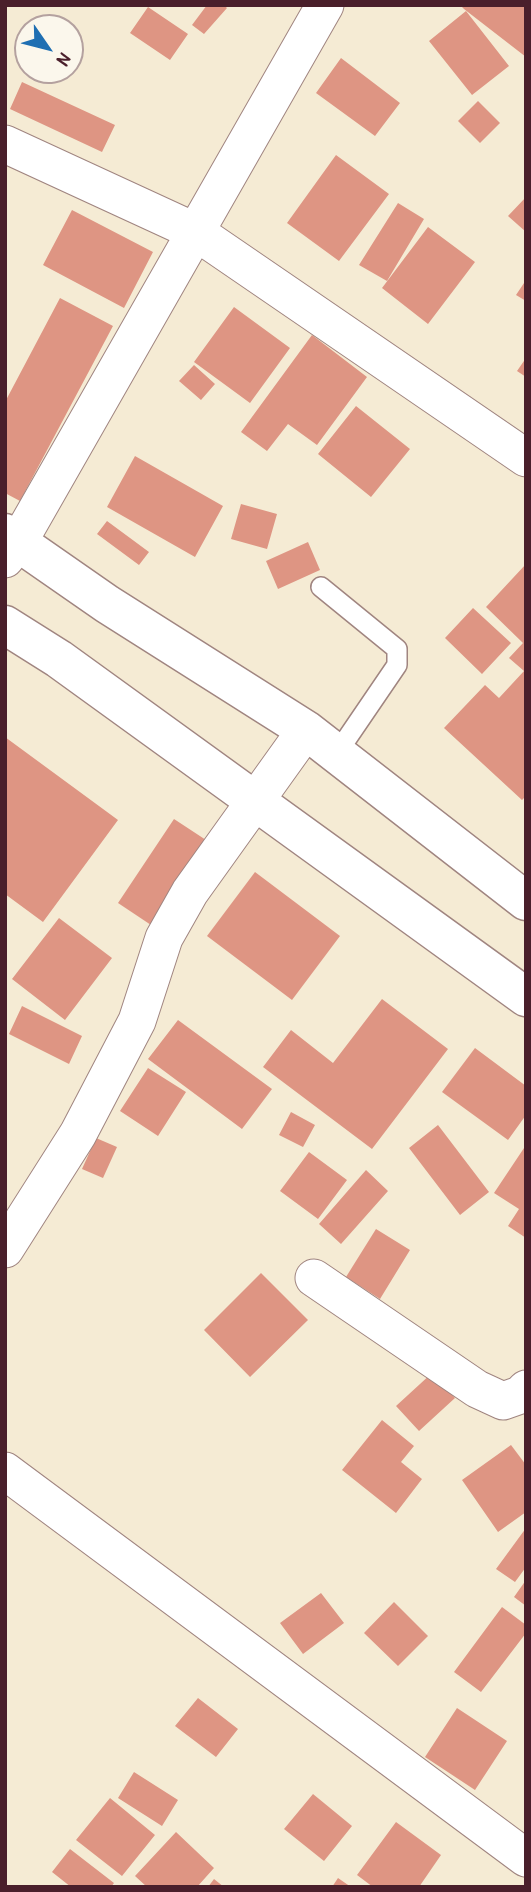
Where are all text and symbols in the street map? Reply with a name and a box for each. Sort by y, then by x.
north arrow [14,14,84,84]
text: N [51,48,78,71]

